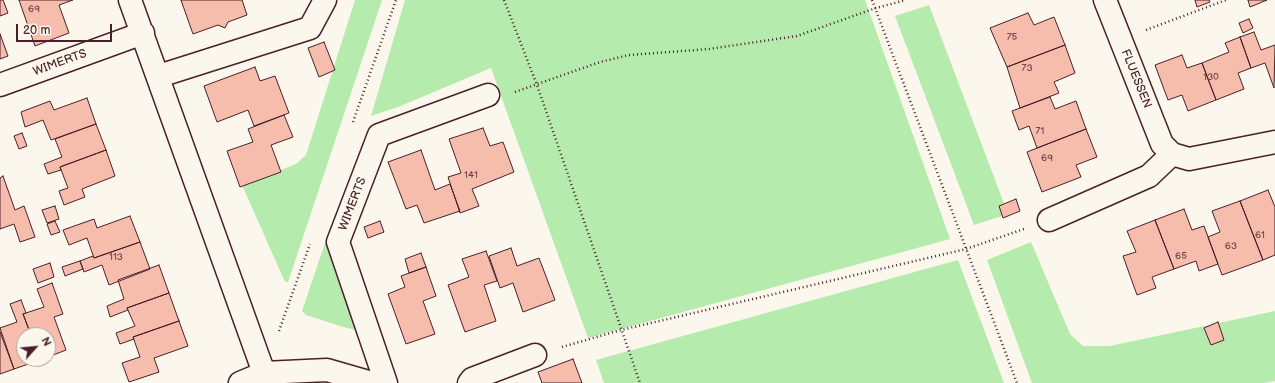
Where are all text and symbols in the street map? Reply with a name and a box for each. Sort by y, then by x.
house number: 69 [28,3,40,15]
scale bar [18,16,114,42]
text: 20 m [23,23,50,38]
house number: 75 [1007,31,1017,43]
street label: WIMERTS [31,47,89,79]
street label: FLUESSEN [1118,47,1154,111]
house number: 73 [1021,62,1033,74]
house number: 130 [1203,71,1219,83]
house number: 71 [1036,125,1044,137]
house number: 69 [1041,152,1053,164]
house number: 141 [464,169,478,181]
street label: WIMERTS [336,175,370,233]
house number: 61 [1255,229,1265,241]
house number: 63 [1225,240,1237,252]
house number: 65 [1175,250,1187,262]
house number: 113 [109,251,123,263]
north arrow [16,327,56,367]
text: N [39,335,54,348]

